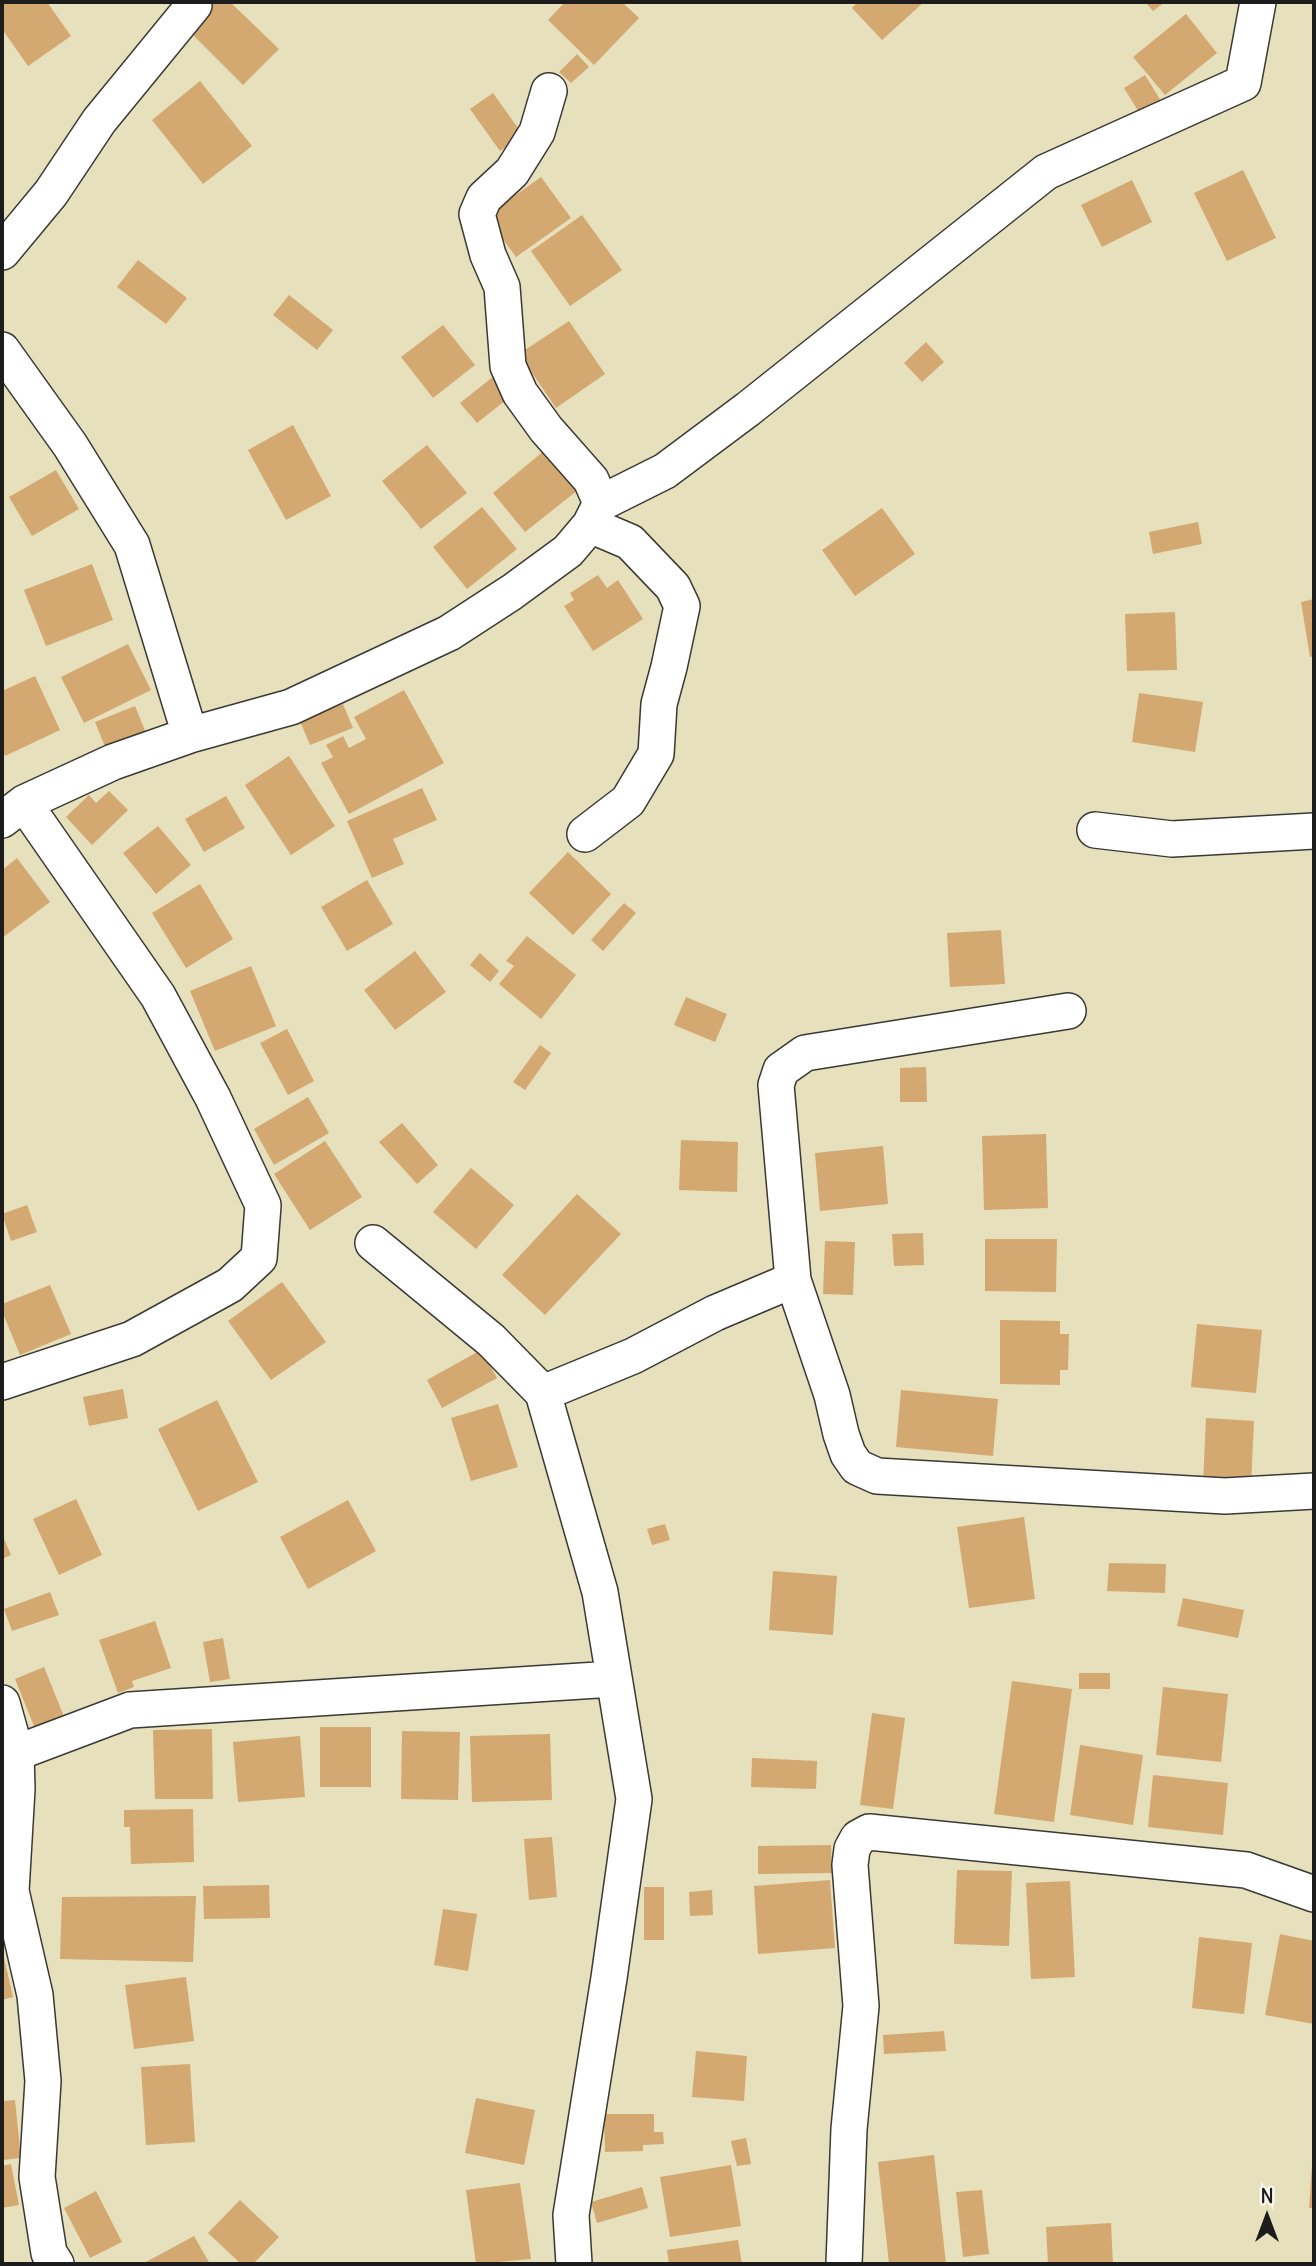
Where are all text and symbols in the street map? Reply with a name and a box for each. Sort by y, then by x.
north arrow [1232,2182,1302,2252]
text: N [1260,2184,1274,2208]

